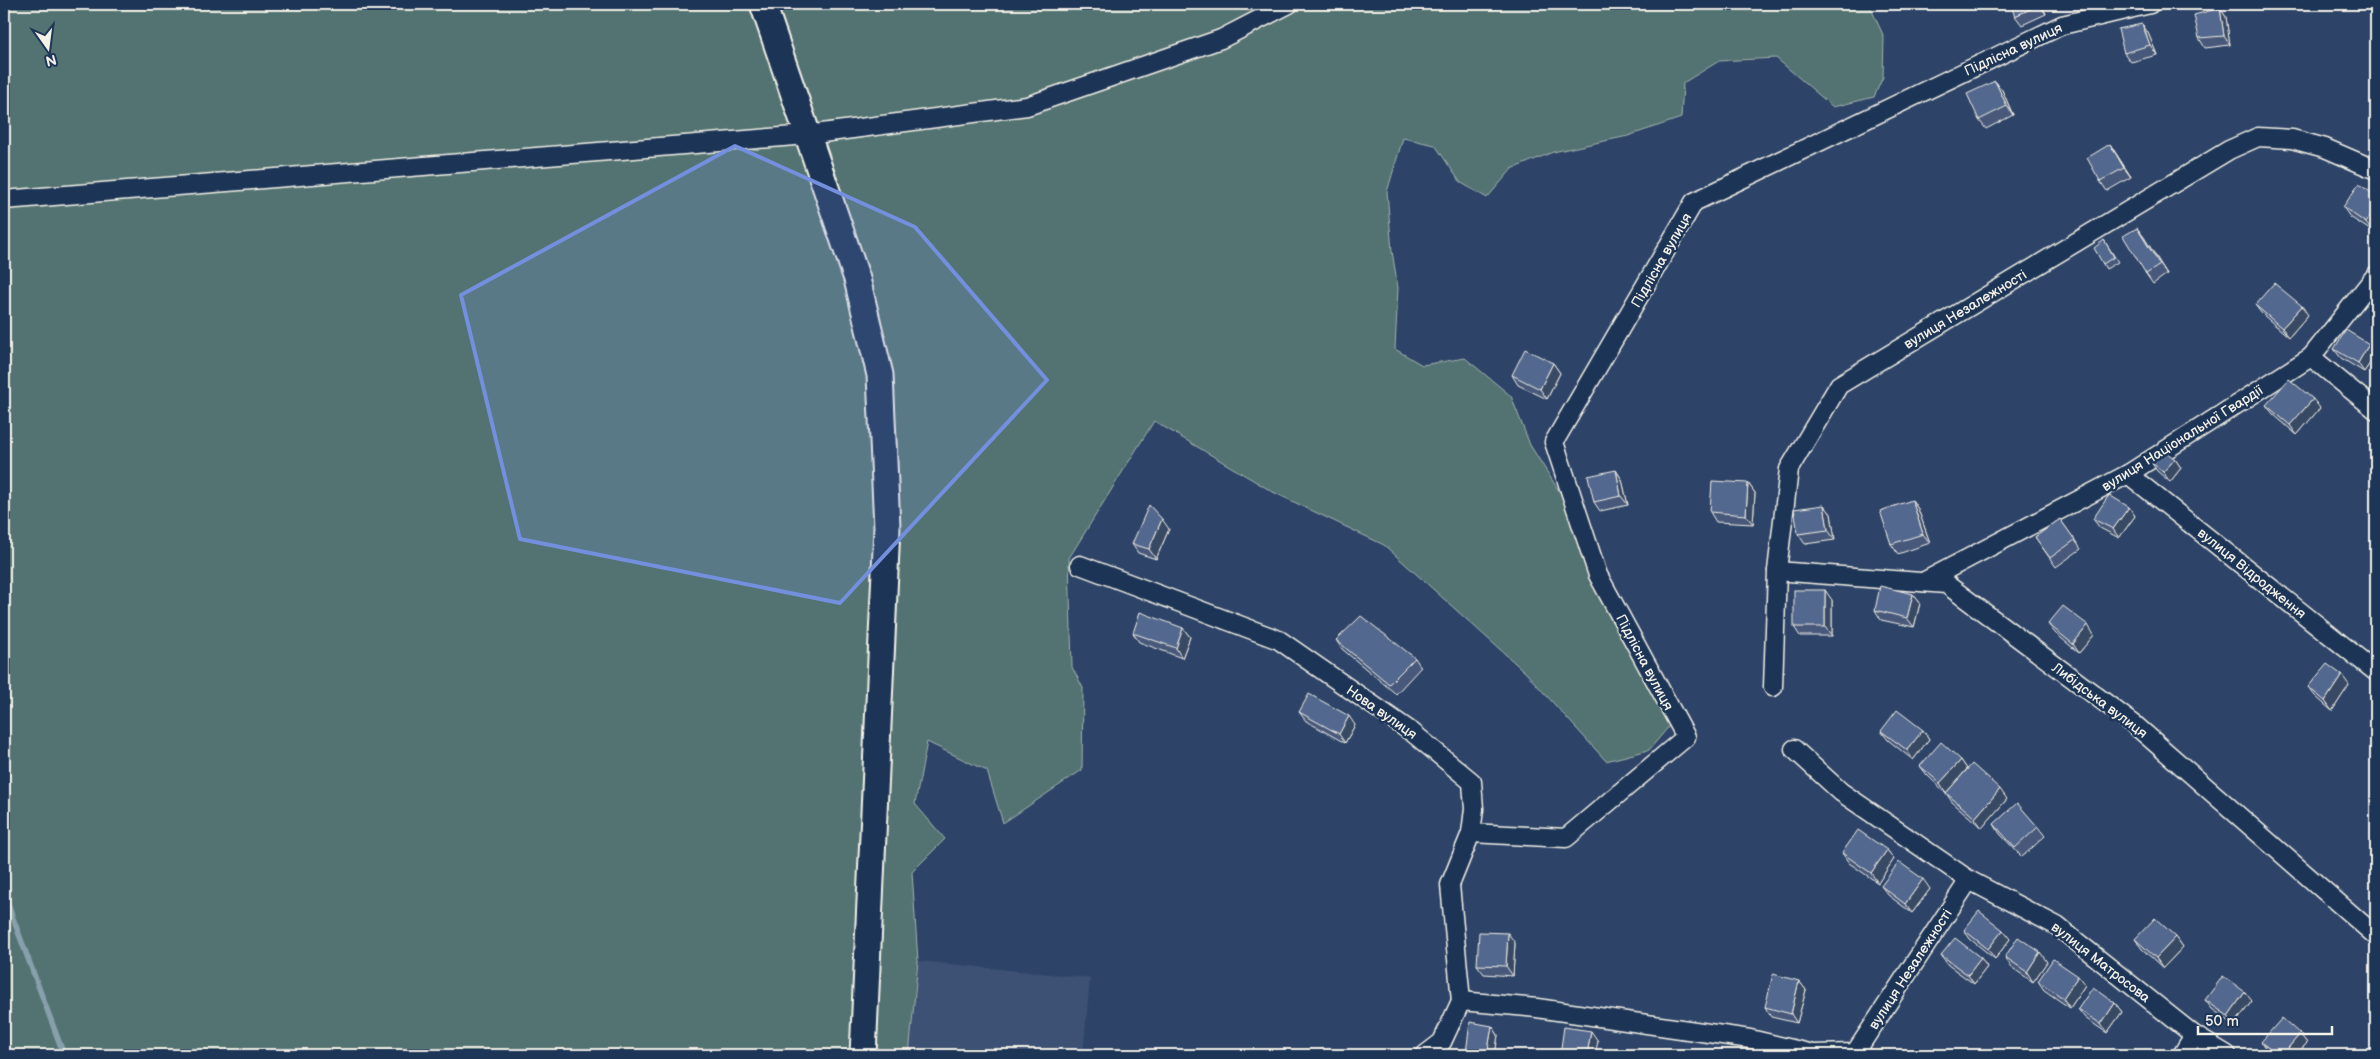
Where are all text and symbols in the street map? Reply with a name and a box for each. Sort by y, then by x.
street label: Підлісна вулиця [1961,19,2065,80]
north arrow [22,22,72,72]
text: N [44,51,58,70]
street label: Підлісна вулиця [1628,210,1695,311]
street label: вулиця Незалежності [1901,266,2030,353]
street label: вулиця Національної Гвардії [2099,381,2266,495]
street label: вулиця Відродження [2194,524,2310,623]
street label: Підлісна вулиця [1612,611,1677,713]
street label: Либідська вулиця [2048,658,2151,742]
street label: Нова вулиця [1343,682,1421,743]
street label: вулиця Незалежності [1865,906,1956,1033]
street label: вулиця Матросова [2048,919,2154,1007]
scale bar [2198,1004,2331,1036]
text: 50 m [2205,1012,2239,1031]

